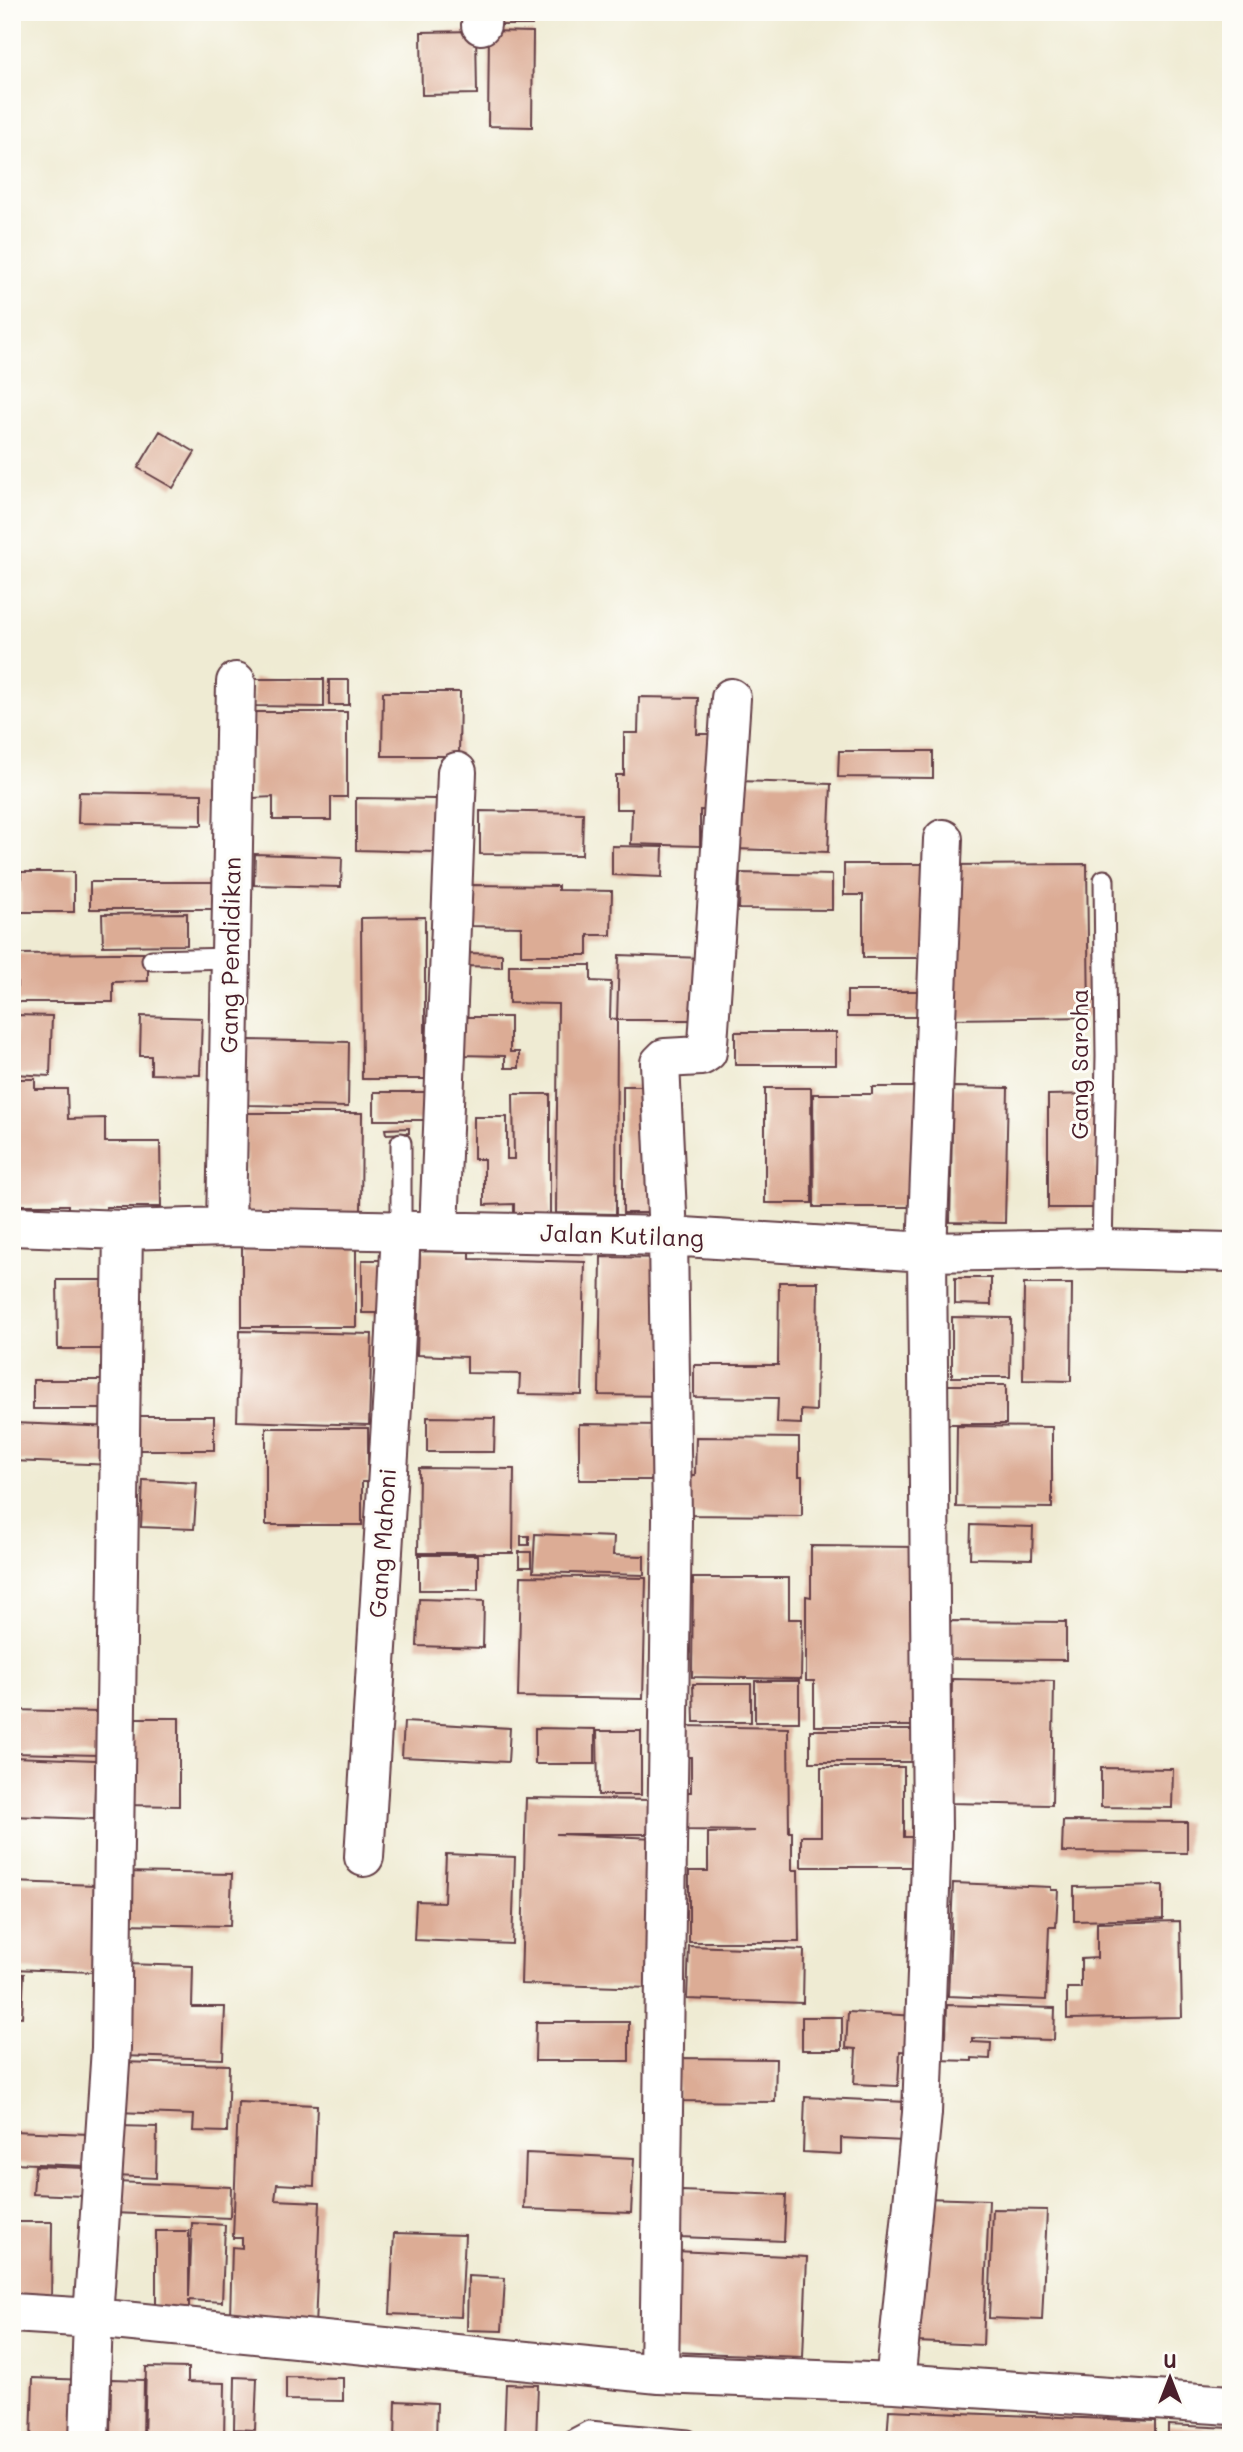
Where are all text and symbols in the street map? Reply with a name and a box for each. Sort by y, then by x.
street label: Gang Pendidikan [212,856,247,1054]
street label: Gang Saroha [1063,989,1094,1139]
street label: Jalan Kutilang [540,1216,704,1253]
street label: Gang Mahoni [361,1467,402,1619]
north arrow [1134,2344,1204,2414]
text: U [1163,2348,1177,2373]

